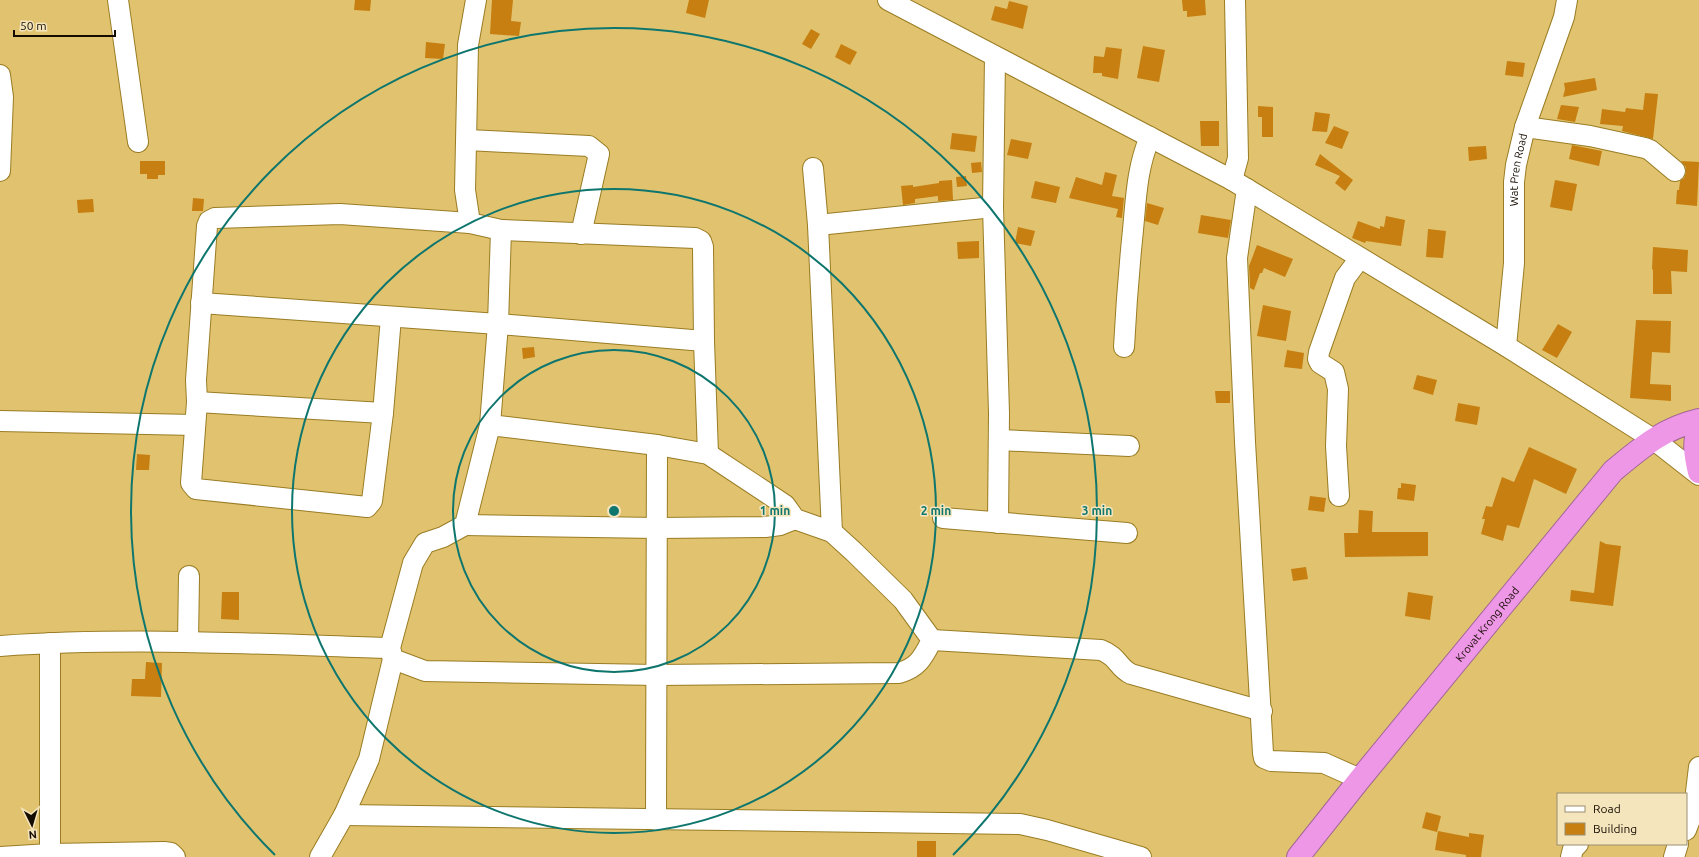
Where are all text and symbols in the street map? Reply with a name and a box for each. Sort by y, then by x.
scale bar [14,12,115,38]
text: 50 m [20,19,47,32]
street label: Wat Pren Road [1508,132,1529,206]
centre of rings [607,504,621,518]
text: 1 min [760,504,790,517]
text: 2 min [921,504,951,517]
text: 3 min [1082,504,1112,517]
street label: Krovat Krong Road [1453,584,1521,664]
legend [1557,793,1687,845]
text: Road [1593,802,1621,815]
north arrow [12,805,52,845]
text: Building [1593,822,1637,835]
text: N [28,829,37,841]

